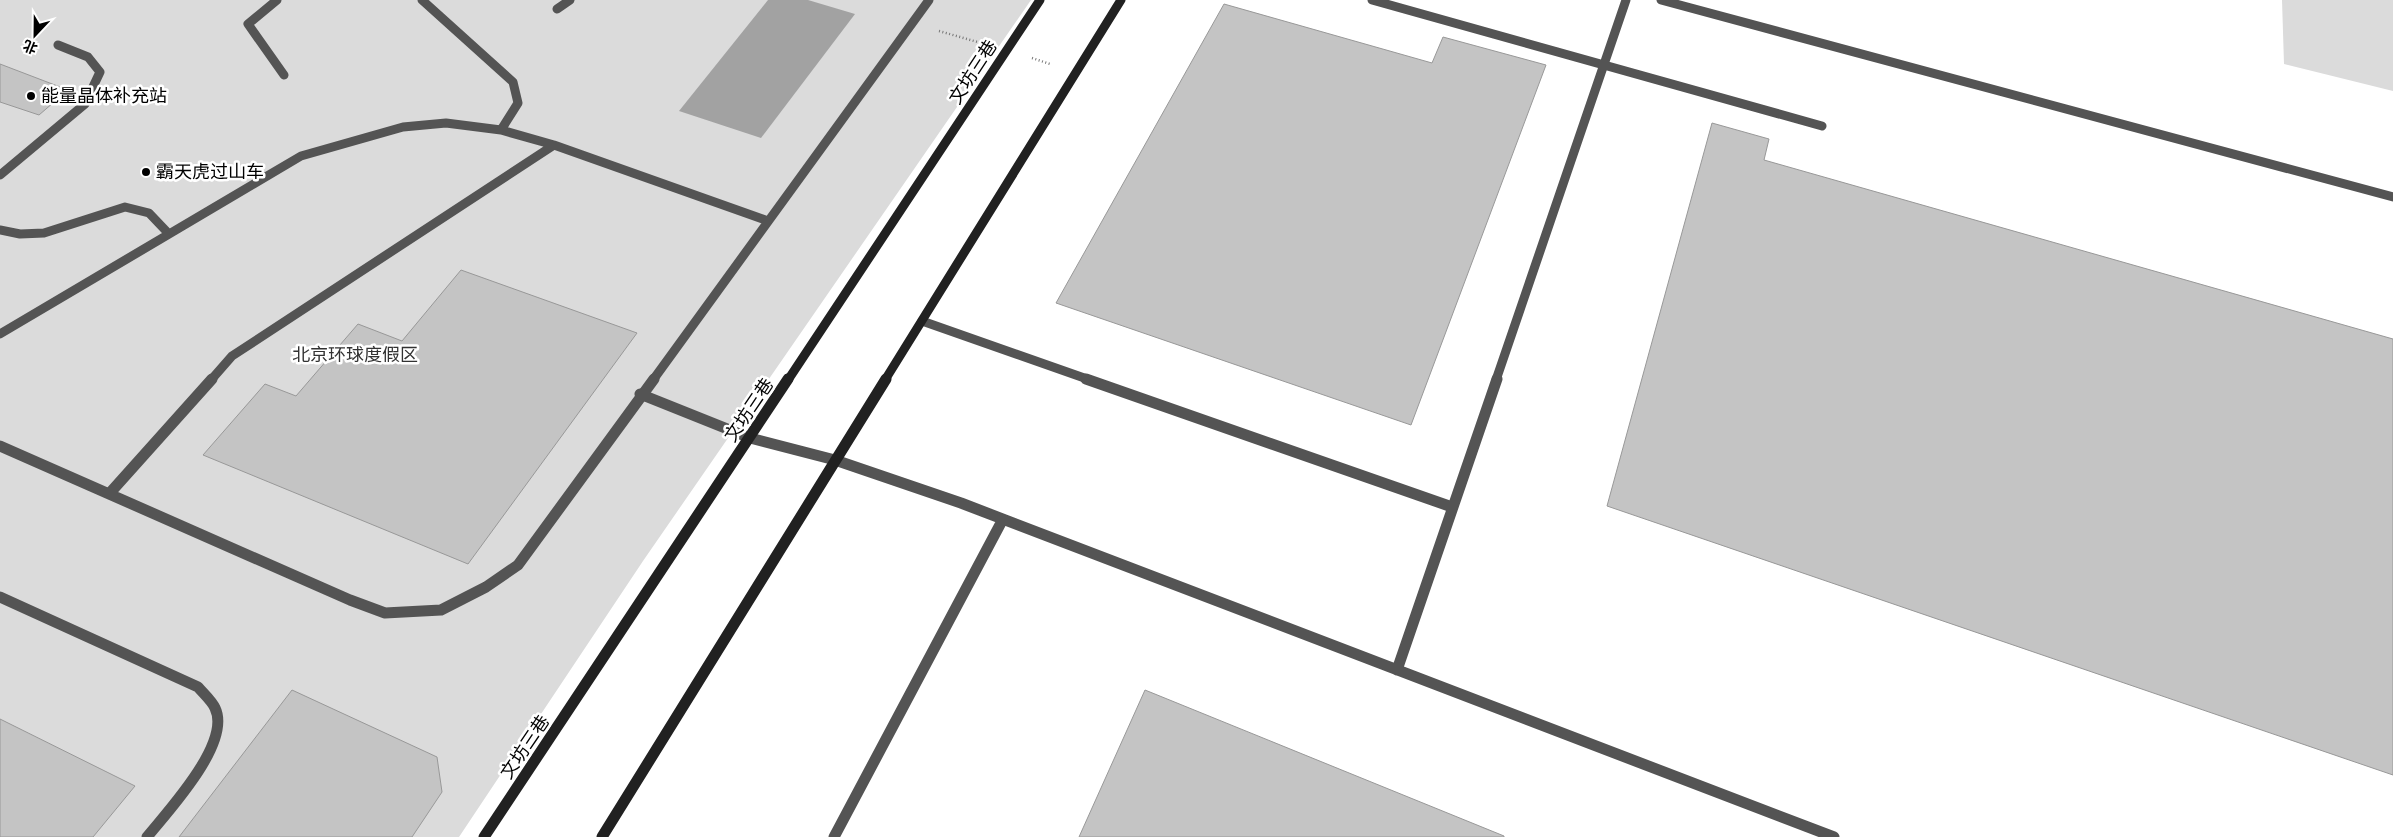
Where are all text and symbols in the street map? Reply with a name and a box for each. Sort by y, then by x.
north arrow [10,10,60,60]
text: 北 [20,36,40,58]
street label: 文坊三巷 [944,36,1002,108]
place label: 能量晶体补充站 [41,85,167,107]
marker: 能量晶体补充站 [25,90,37,102]
place label: 霸天虎过山车 [156,161,264,183]
marker: 霸天虎过山车 [140,166,152,178]
park label: 北京环球度假区 [292,344,418,366]
street label: 文坊三巷 [720,374,778,446]
street label: 文坊三巷 [496,711,554,783]

